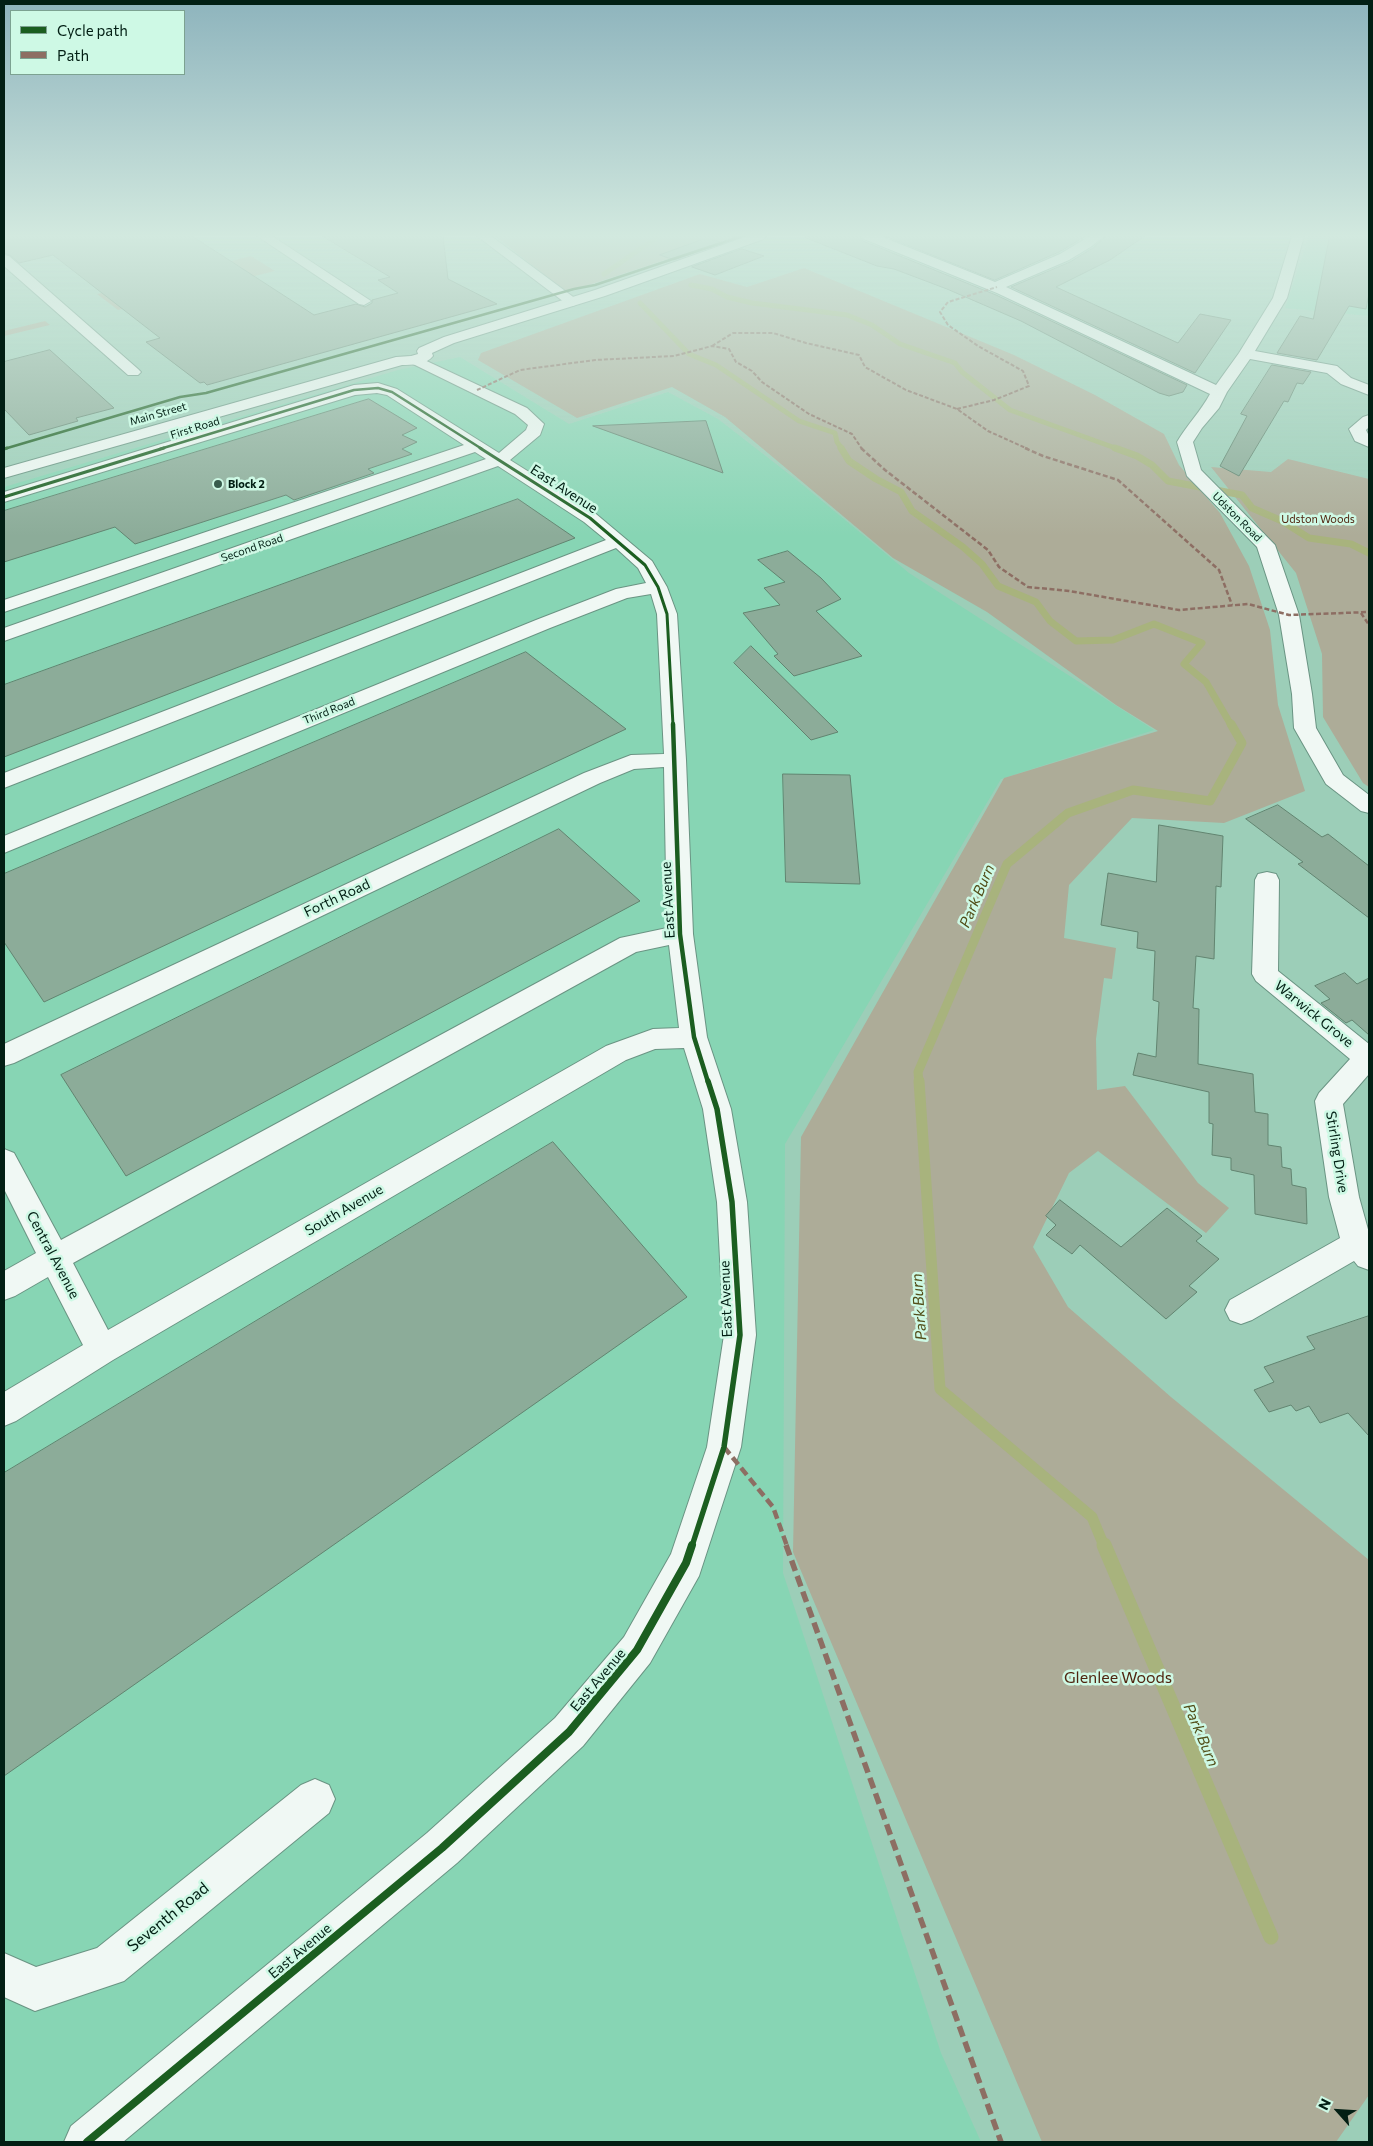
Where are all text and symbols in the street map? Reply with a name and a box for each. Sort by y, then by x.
legend [10,10,185,75]
text: Cycle path [57,21,128,39]
text: Path [57,46,89,64]
street label: Main Street [128,400,188,428]
street label: First Road [169,414,221,442]
street label: East Avenue [527,461,601,517]
place label: Block 2 [228,477,265,491]
marker: Block 2 [212,478,224,490]
street label: Udston Road [1210,490,1264,544]
park label: Udston Woods [1281,512,1355,526]
street label: Second Road [219,531,285,565]
street label: Third Road [301,695,357,727]
street label: East Avenue [658,861,678,939]
water label: Park Burn [956,862,998,930]
street label: Forth Road [301,875,373,921]
street label: Warwick Grove [1271,977,1357,1051]
street label: Stirling Drive [1322,1110,1352,1194]
street label: South Avenue [302,1181,386,1239]
street label: Central Avenue [23,1208,83,1302]
street label: East Avenue [716,1260,736,1338]
water label: Park Burn [908,1273,930,1341]
street label: East Avenue [567,1645,629,1715]
park label: Glenlee Woods [1064,1668,1172,1688]
water label: Park Burn [1180,1701,1222,1769]
street label: Seventh Road [123,1878,213,1956]
street label: East Avenue [265,1920,335,1982]
north arrow [1313,2086,1363,2136]
text: N [1314,2096,1334,2113]

